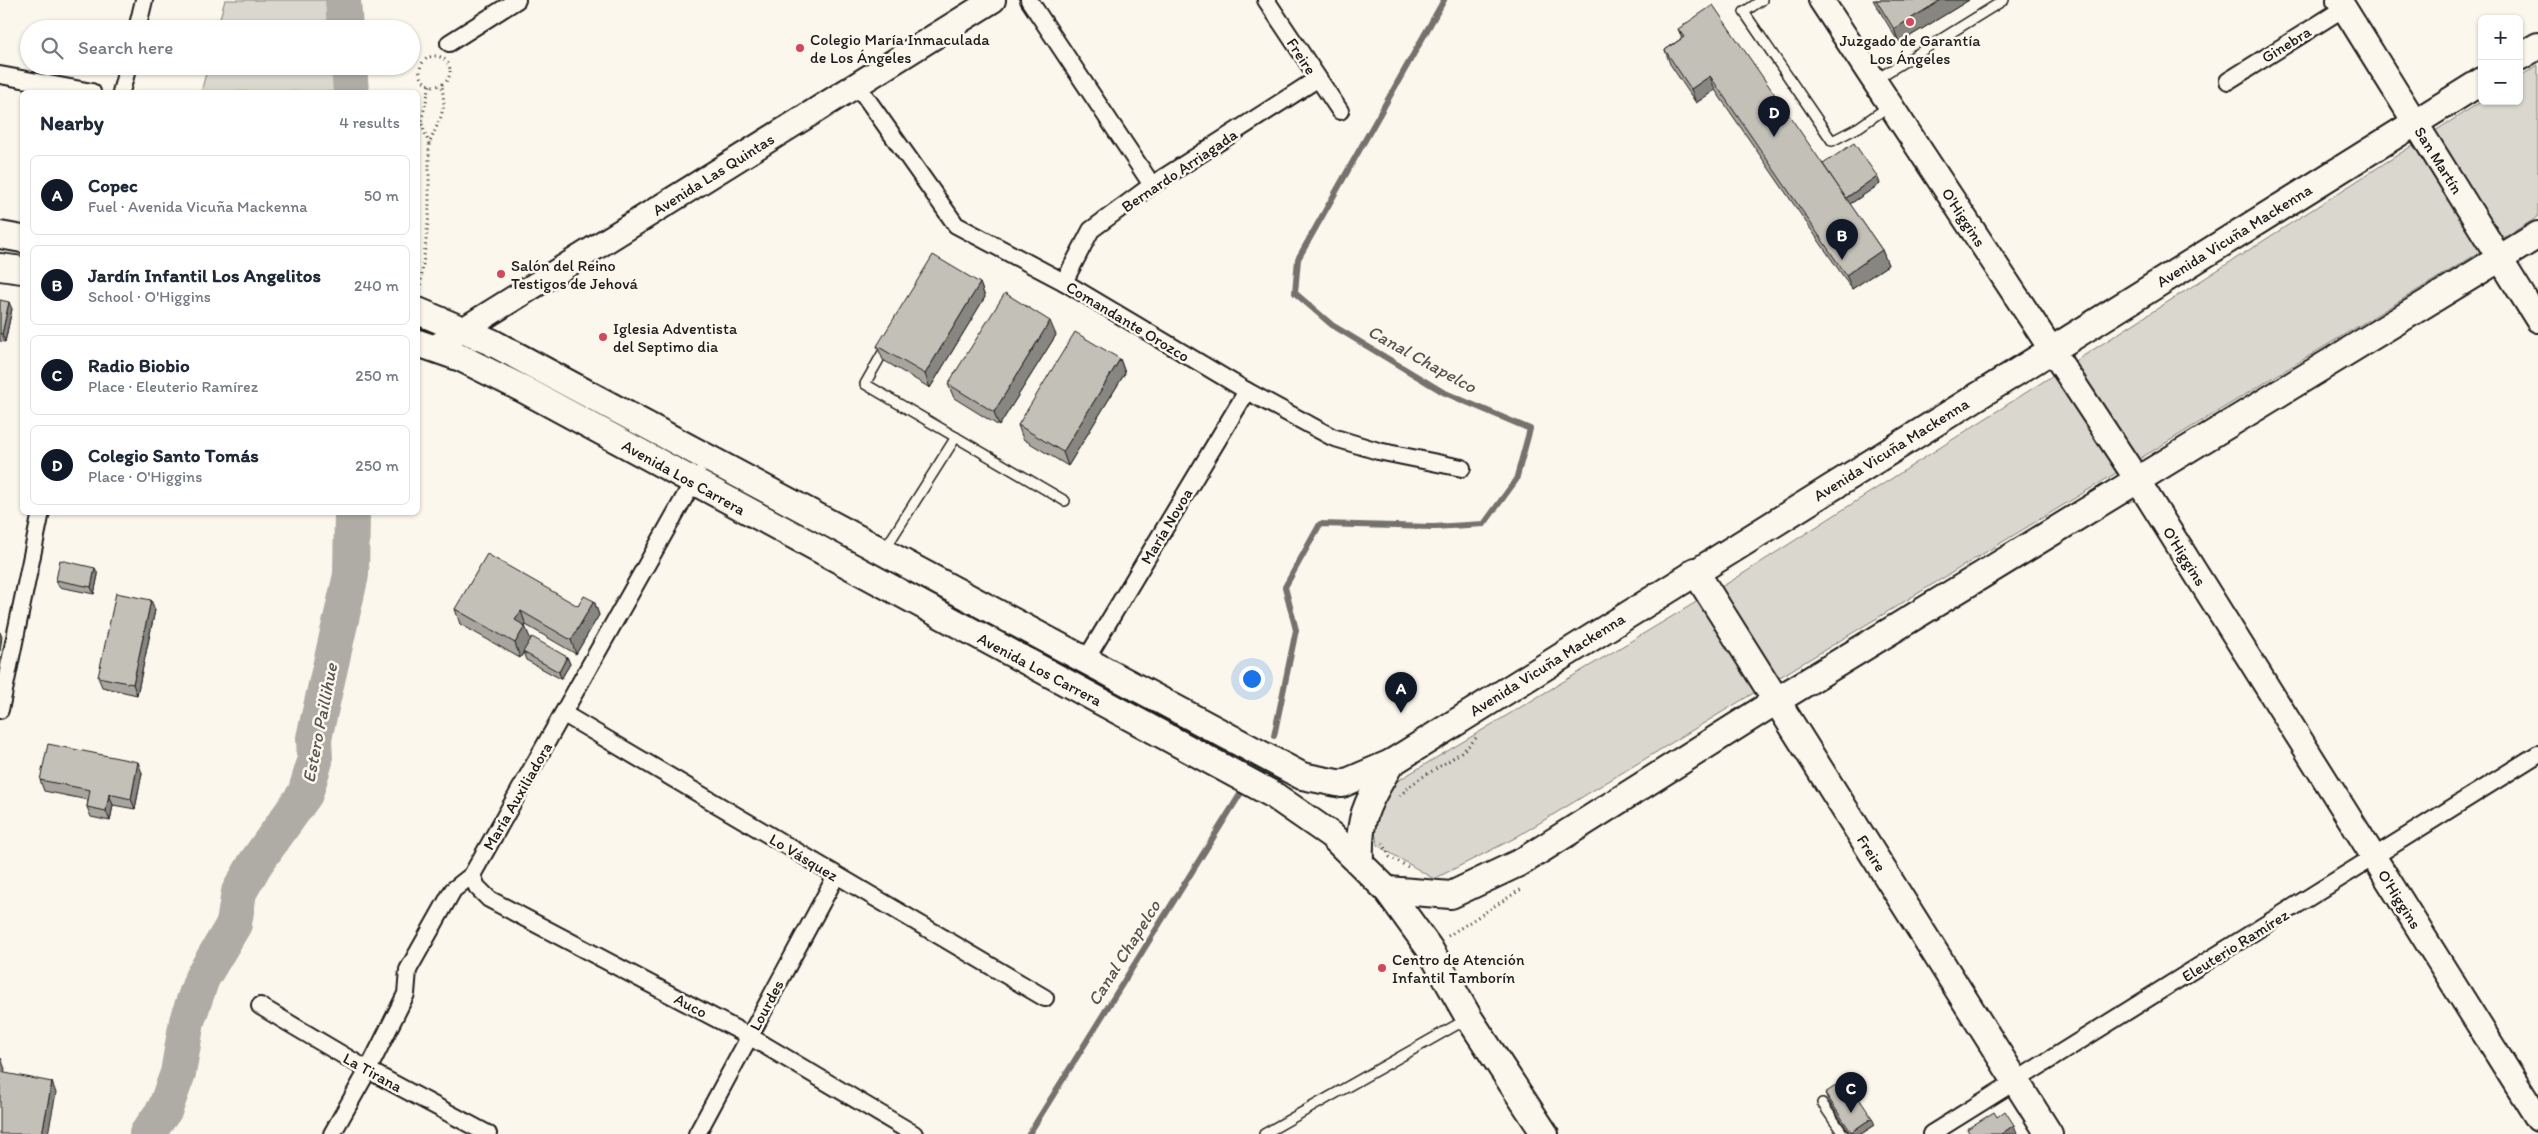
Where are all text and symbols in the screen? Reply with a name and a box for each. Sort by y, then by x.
map controls [2478,15,2523,105]
button: + [2478,15,2523,60]
marker: Juzgado de Garantía Los Ángeles [1904,16,1916,28]
search box [20,20,420,75]
street label: Ginebra [2258,21,2315,67]
place label: Colegio María Inmaculada de Los Ángeles [810,30,990,67]
place label: Juzgado de Garantía Los Ángeles [1839,31,1981,68]
icon: search [38,34,66,62]
street label: Freire [1283,34,1321,78]
text: Search here [78,36,173,59]
marker: Colegio María Inmaculada de Los Ángeles [794,42,806,54]
button: − [2478,60,2523,105]
pin: D [1758,96,1790,137]
text: Nearby [40,110,104,135]
text: 4 results [339,113,400,132]
street label: San Martín [2410,123,2467,197]
street label: Bernardo Arriagada [1118,124,1241,216]
street label: Avenida Las Quintas [649,129,778,220]
text: Copec [88,174,138,197]
street label: Avenida Vicuña Mackenna [2153,179,2316,291]
street label: O'Higgins [1938,184,1990,250]
text: A [52,186,62,205]
text: 50 m [364,186,399,205]
text: Fuel · Avenida Vicuña Mackenna [88,197,308,216]
pin: B [1826,219,1858,260]
place label: Salón del Reino Testigos de Jehová [511,256,638,293]
text: Jardín Infantil Los Angelitos [88,264,321,287]
marker: Salón del Reino Testigos de Jehová [495,268,507,280]
text: B [52,276,62,295]
text: 240 m [354,276,399,295]
street label: Comandante Orozco [1063,277,1193,366]
text: School · O'Higgins [88,287,211,306]
place label: Iglesia Adventista del Septimo dia [613,319,738,356]
water label: Canal Chapelco [1364,320,1481,398]
marker: Iglesia Adventista del Septimo dia [597,331,609,343]
text: Radio Biobio [88,354,190,377]
text: C [52,366,62,385]
text: 250 m [355,366,399,385]
text: Place · Eleuterio Ramírez [88,377,258,396]
street label: Avenida Vicuña Mackenna [1810,393,1973,505]
street label: Avenida Los Carrera [619,436,749,520]
text: Colegio Santo Tomás [88,444,259,467]
text: D [52,456,62,475]
text: 250 m [355,456,399,475]
text: Place · O'Higgins [88,467,202,486]
street label: María Novoa [1136,485,1197,568]
street label: O'Higgins [2159,523,2210,589]
street label: Avenida Vicuña Mackenna [1466,608,1629,720]
street label: Avenida Los Carrera [974,629,1106,711]
water label: Estero Paillihue [298,660,343,784]
your location [1239,666,1265,692]
pin: A [1385,672,1417,713]
street label: María Auxiliadora [479,739,556,854]
street label: Lo Vásquez [766,830,842,886]
street label: Freire [1853,831,1890,875]
street label: O'Higgins [2374,866,2425,932]
water label: Canal Chapelco [1083,895,1166,1010]
street label: Eleuterio Ramírez [2178,905,2293,986]
place label: Centro de Atención Infantil Tamborín [1392,950,1525,987]
marker: Centro de Atención Infantil Tamborín [1376,962,1388,974]
street label: Lourdes [745,977,788,1034]
street label: Auco [671,989,710,1022]
street label: La Tirana [340,1048,406,1097]
pin: C [1835,1072,1867,1113]

